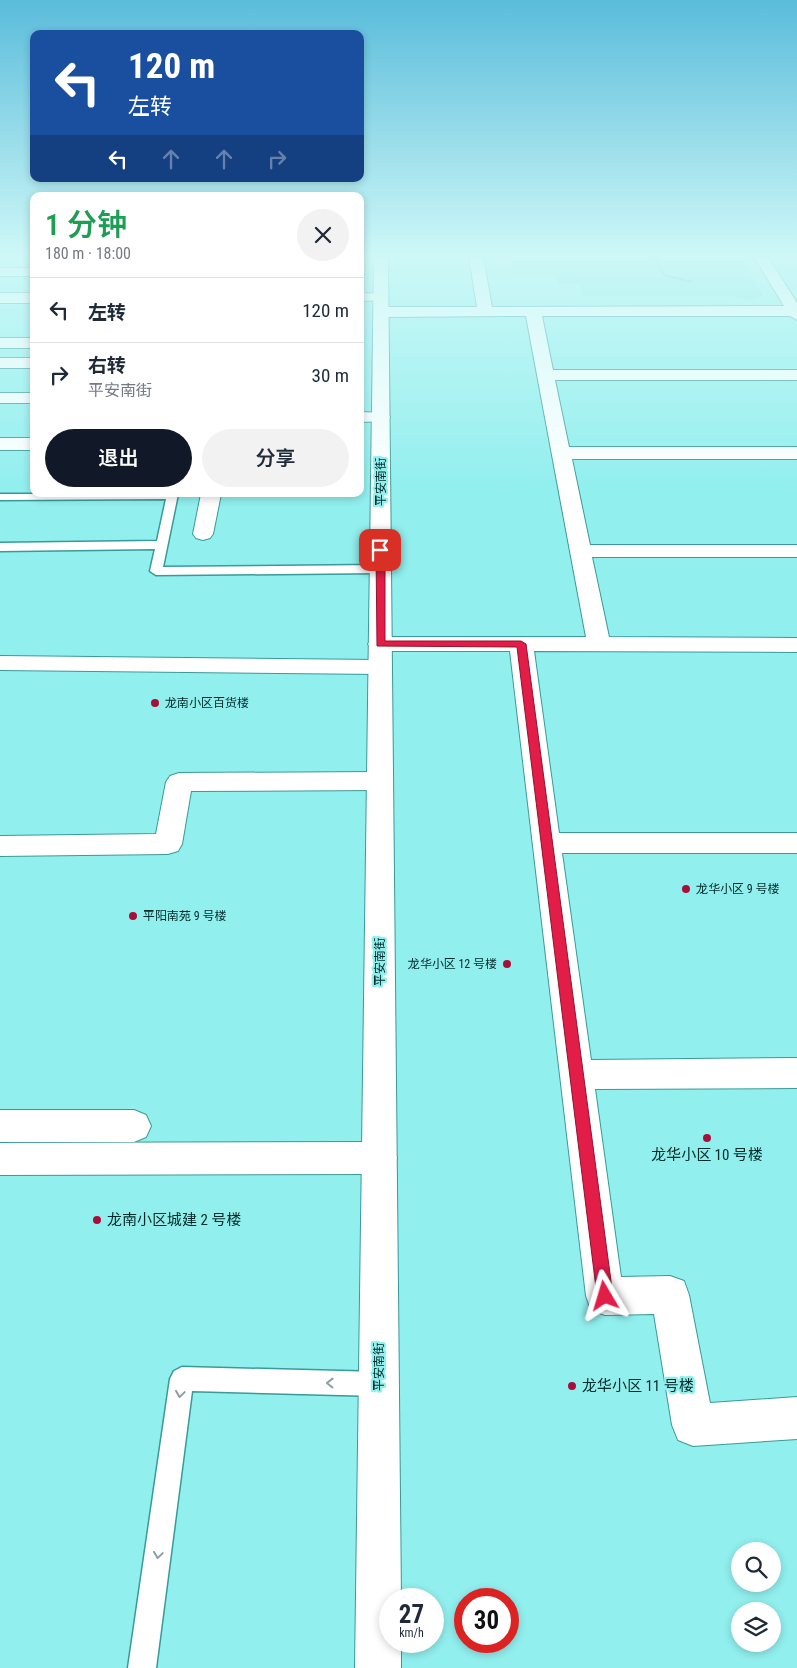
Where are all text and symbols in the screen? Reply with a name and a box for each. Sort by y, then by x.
text: 120 m [128,46,215,87]
icon: left [45,50,110,115]
text: 左转 [128,94,172,119]
icon: left [104,145,132,173]
icon: ahead [157,145,185,173]
icon: ahead [210,145,238,173]
icon: right [263,145,291,173]
text: 1 分钟 [45,207,127,242]
button: close [297,209,349,261]
text: 180 m · 18:00 [45,244,131,263]
icon: left [45,296,73,324]
text: 120 m [302,299,349,322]
text: 左转 [88,301,126,324]
text: 右转 [88,354,126,377]
icon: right [45,361,73,389]
text: 30 m [312,364,349,387]
text: 平安南街 [88,381,152,400]
button: 退出 [45,429,192,487]
button: 分享 [202,429,349,487]
street label: 平安南街 [374,458,388,506]
pin [359,529,401,571]
icon: arrive [366,536,394,564]
place label: 龙南小区百货楼 [165,696,249,710]
marker: 龙南小区百货楼 [149,697,161,709]
place label: 龙华小区 9 号楼 [696,882,779,896]
marker: 龙华小区 9 号楼 [680,883,692,895]
place label: 平阳南苑 9 号楼 [143,909,226,923]
marker: 平阳南苑 9 号楼 [127,910,139,922]
street label: 平安南街 [373,938,387,986]
place label: 龙华小区 12 号楼 [408,957,497,971]
marker: 龙华小区 12 号楼 [501,958,513,970]
marker: 龙华小区 10 号楼 [701,1132,713,1144]
place label: 龙华小区 10 号楼 [651,1146,763,1164]
place label: 龙南小区城建 2 号楼 [107,1211,241,1229]
marker: 龙南小区城建 2 号楼 [91,1214,103,1226]
position arrow [578,1269,630,1321]
street label: 平安南街 [372,1343,386,1391]
place label: 龙华小区 11 号楼 [582,1377,694,1395]
one-way arrow [326,1378,334,1388]
marker: 龙华小区 11 号楼 [566,1380,578,1392]
one-way arrow [175,1390,186,1398]
map controls [731,1542,781,1652]
button: search [731,1542,781,1592]
one-way arrow [153,1550,163,1559]
speed limit sign: 30 [454,1588,519,1653]
text: 27 [399,1600,424,1629]
button: layers [731,1602,781,1652]
text: km/h [399,1626,424,1640]

